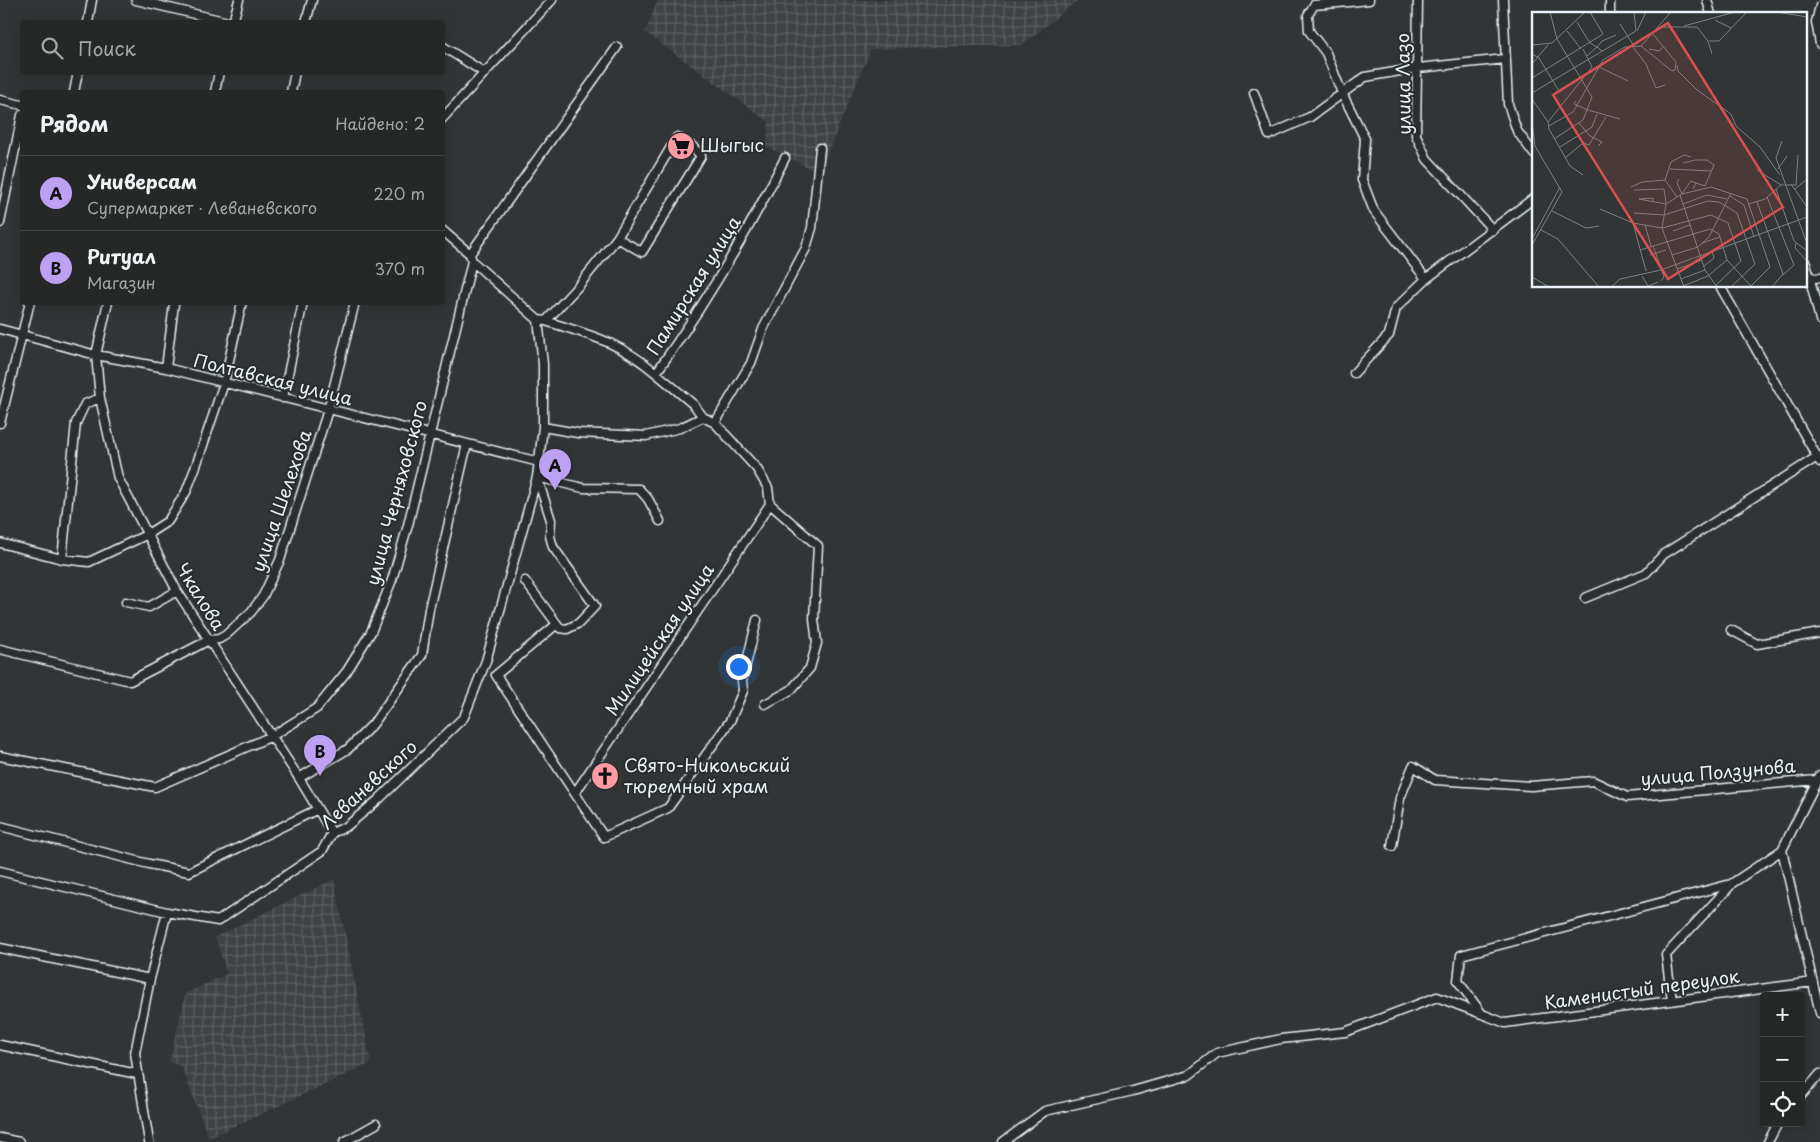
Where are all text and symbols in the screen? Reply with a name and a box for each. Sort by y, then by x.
inset map [1532,12,1808,288]
search box [20,20,445,75]
street label: улица Лазо [1388,33,1417,135]
icon: search [38,34,66,62]
text: Поиск [78,34,136,62]
text: Рядом [40,107,108,139]
text: Найдено: 2 [335,111,425,135]
supermarket icon: Шыгыс [666,131,696,161]
place label: Шыгыс [700,131,764,158]
text: Универсам [87,167,197,195]
text: A [50,181,62,205]
text: 220 m [374,181,425,205]
text: Супермаркет · Леваневского [87,195,317,219]
street label: Памирская улица [639,210,747,360]
text: Ритуал [87,242,156,270]
text: B [51,256,61,280]
text: 370 m [375,256,425,280]
text: Магазин [87,270,156,294]
street label: Полтавская улица [191,346,356,411]
street label: улица Черняховского [358,397,433,588]
street label: улица Шелехова [244,425,318,575]
pin: A [539,449,571,490]
street label: Чкалова [170,557,233,636]
street label: Милицейская улица [598,557,720,721]
your location [726,654,752,680]
street label: Леваневского [313,733,423,835]
pin: B [304,735,336,776]
place label: Свято-Никольский тюремный храм [624,751,790,799]
street label: улица Ползунова [1639,751,1797,792]
church icon: Свято-Никольский тюремный храм [590,761,620,791]
street label: Каменистый переулок [1543,961,1741,1016]
map controls [1760,992,1805,1127]
button: + [1760,992,1805,1037]
button: − [1760,1037,1805,1082]
button: locate [1760,1082,1805,1127]

